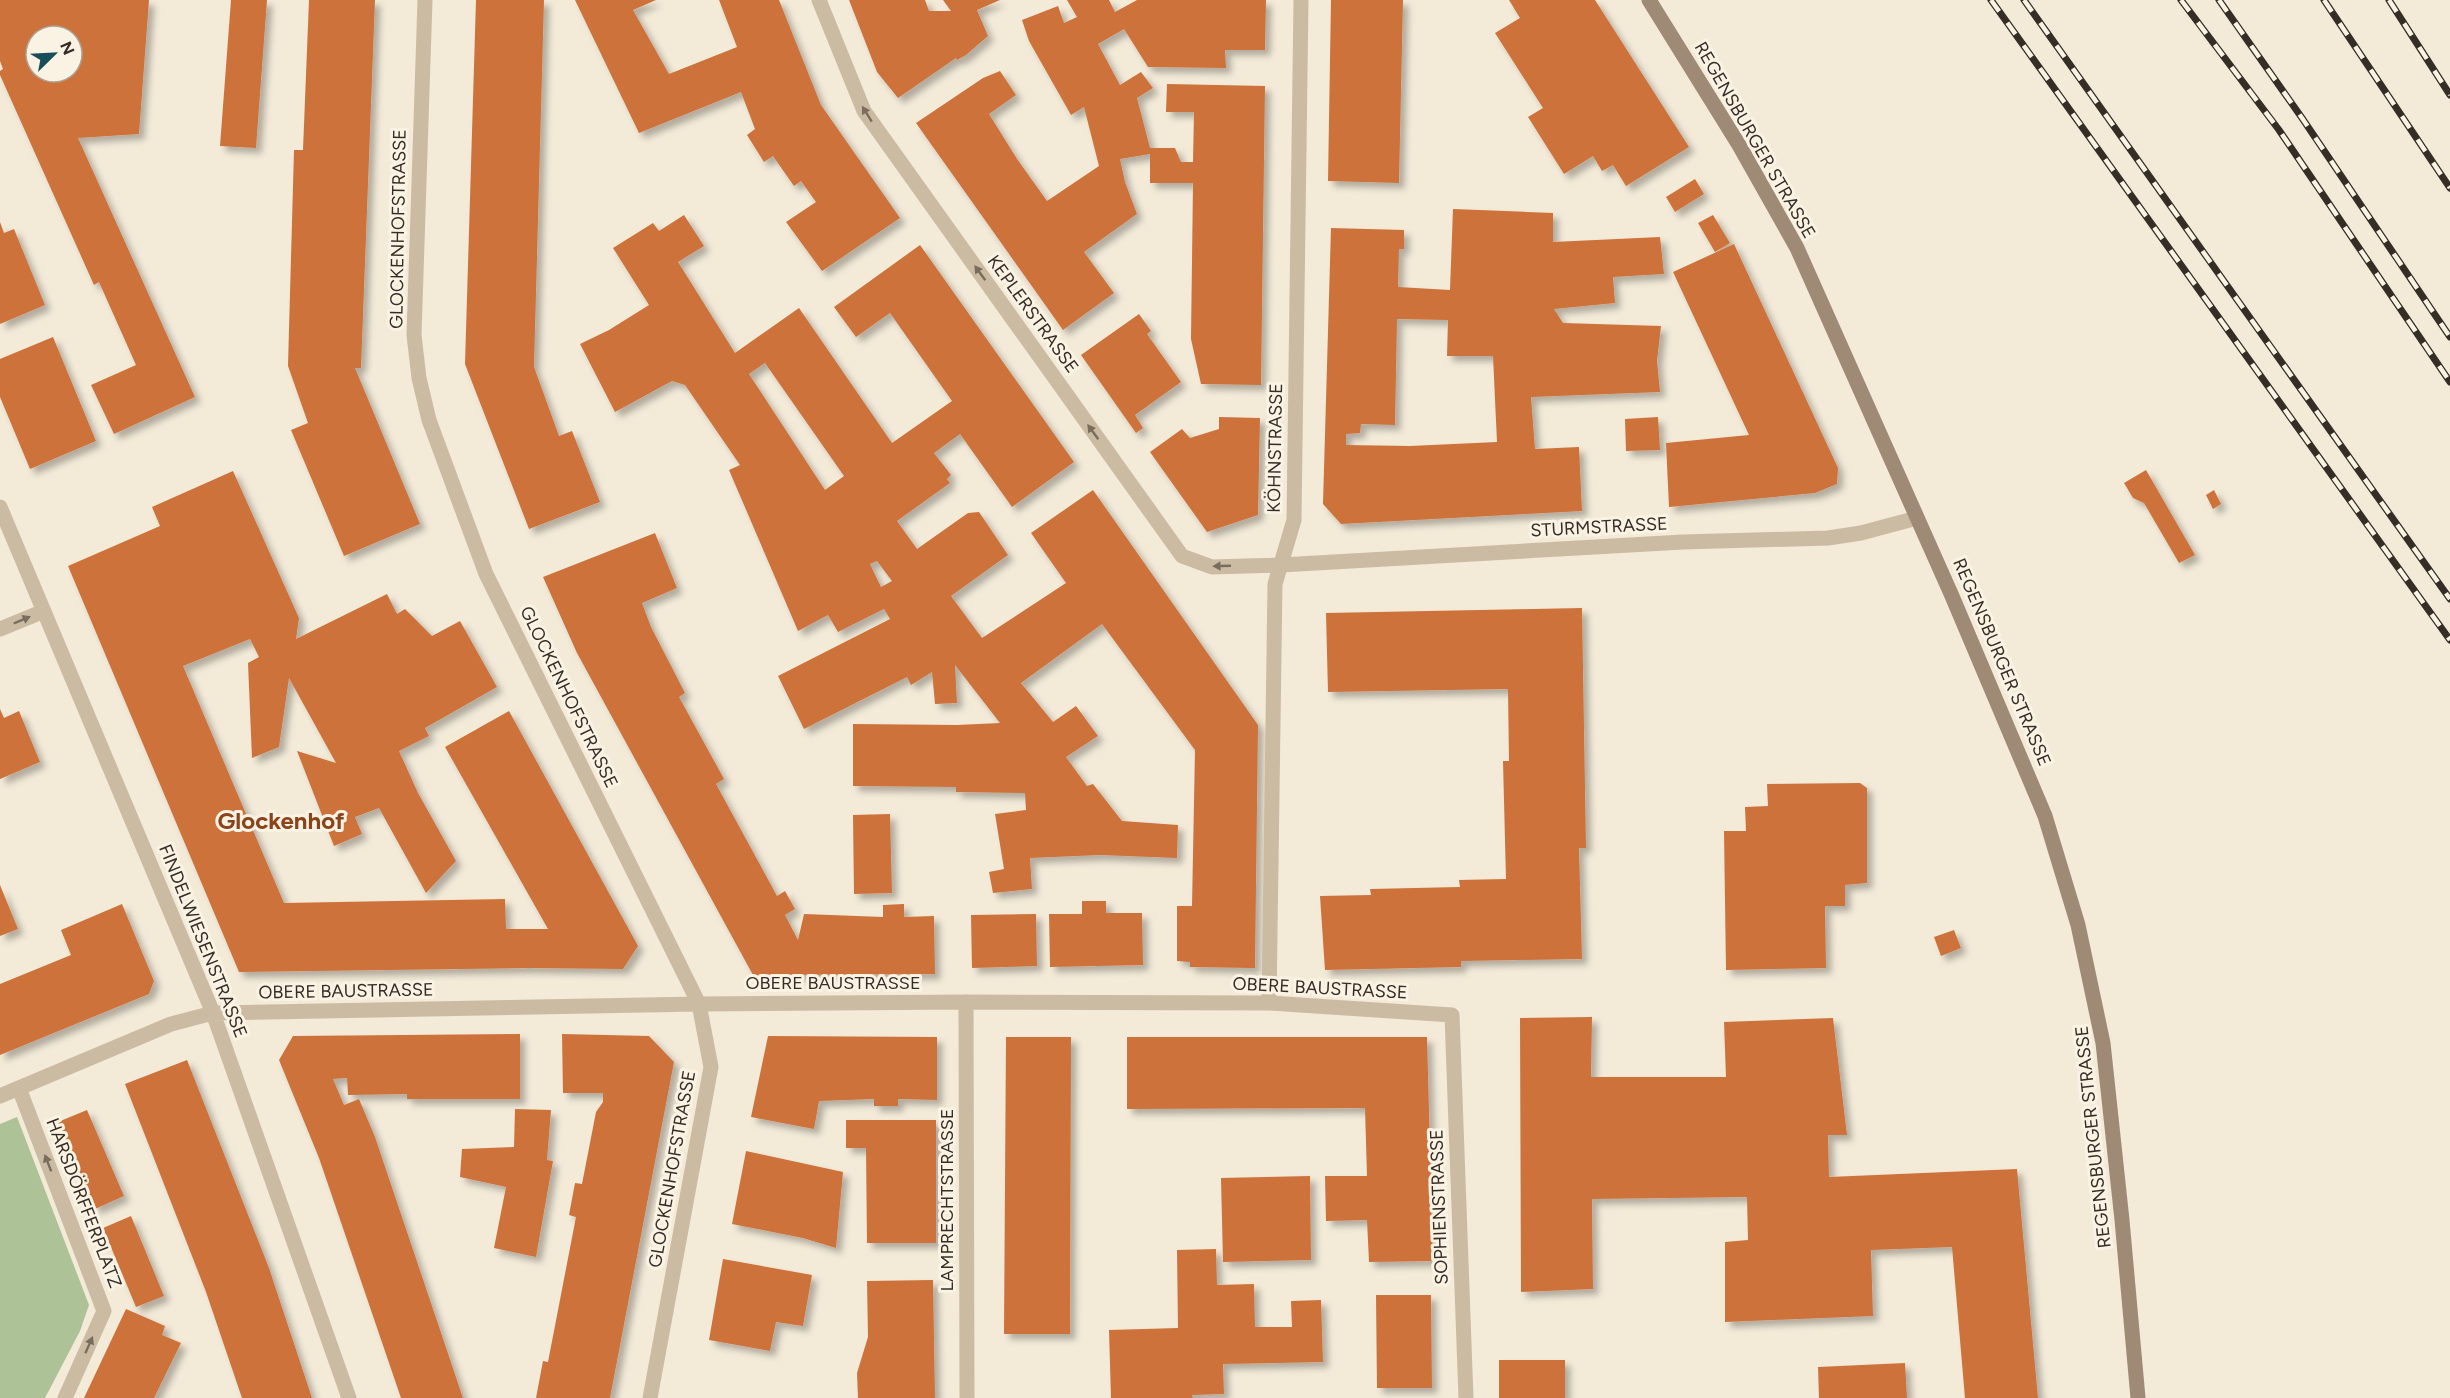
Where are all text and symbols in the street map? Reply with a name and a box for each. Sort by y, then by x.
north arrow [24,24,84,84]
street label: REGENSBURGER STRASSE [1690,38,1820,242]
text: N [56,39,78,58]
one-way arrow [862,106,873,122]
street label: GLOCKENHOFSTRASSE [385,129,411,329]
street label: KEPLERSTRASSE [983,251,1083,377]
one-way arrow [974,266,986,282]
street label: KÖHNSTRASSE [1263,383,1287,513]
one-way arrow [1087,424,1099,440]
street label: STURMSTRASSE [1530,512,1668,542]
street label: REGENSBURGER STRASSE [1948,555,2056,769]
one-way arrow [1213,562,1232,571]
street label: GLOCKENHOFSTRASSE [515,602,623,792]
one-way arrow [13,615,31,624]
district label: Glockenhof [217,806,345,835]
street label: FINDELWIESENSTRASSE [154,841,252,1041]
street label: OBERE BAUSTRASSE [745,972,921,994]
street label: OBERE BAUSTRASSE [1232,972,1408,1004]
street label: OBERE BAUSTRASSE [258,978,434,1004]
street label: REGENSBURGER STRASSE [2070,1025,2116,1249]
street label: GLOCKENHOFSTRASSE [644,1069,700,1269]
street label: LAMPRECHTSTRASSE [936,1109,958,1291]
street label: HARSDÖRFFERPLATZ [41,1115,127,1291]
street label: SOPHIENSTRASSE [1425,1129,1453,1285]
one-way arrow [43,1154,52,1172]
one-way arrow [84,1335,94,1353]

